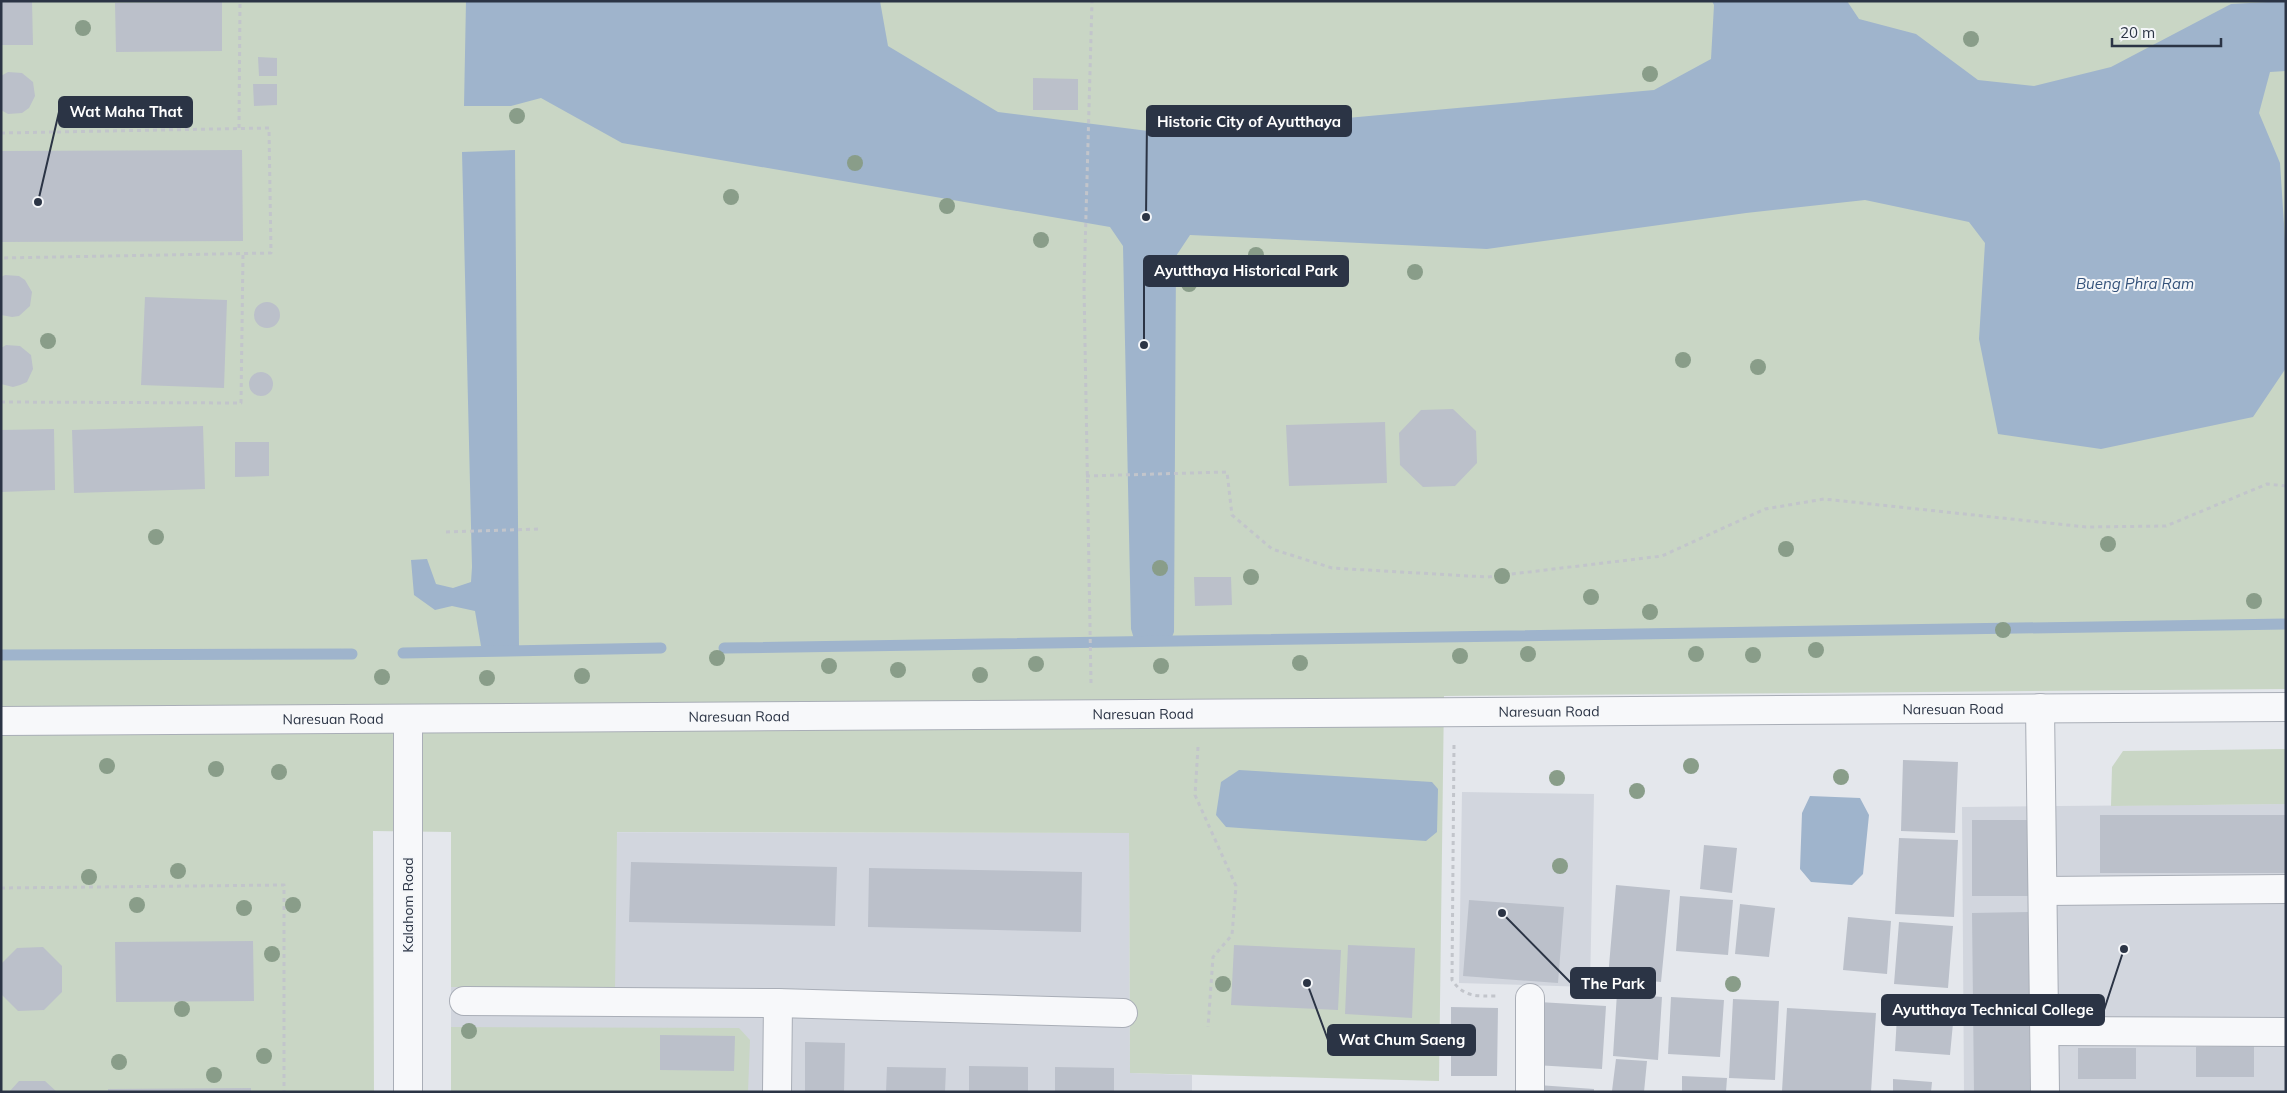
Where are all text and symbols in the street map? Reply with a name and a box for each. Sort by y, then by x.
scale bar [2112,15,2221,47]
text: 20 m [2120,23,2155,42]
callout: Wat Maha That [59,97,192,127]
text: Wat Maha That [69,102,183,121]
callout: Historic City of Ayutthaya [1147,106,1351,136]
text: Historic City of Ayutthaya [1157,112,1341,131]
callout: Ayutthaya Historical Park [1144,256,1348,286]
text: Ayutthaya Historical Park [1154,261,1339,280]
water label: Bueng Phra Ram [2076,274,2194,293]
street label: Naresuan Road [1902,700,2004,718]
street label: Naresuan Road [1498,702,1600,721]
street label: Naresuan Road [1092,705,1194,723]
street label: Naresuan Road [688,707,790,726]
street label: Naresuan Road [282,710,384,728]
street label: Kalahom Road [399,857,417,953]
callout: The Park [1571,968,1655,998]
text: The Park [1581,974,1646,993]
callout: Ayutthaya Technical College [1882,995,2104,1025]
text: Ayutthaya Technical College [1892,1000,2094,1019]
callout: Wat Chum Saeng [1328,1025,1475,1055]
text: Wat Chum Saeng [1339,1030,1465,1049]

